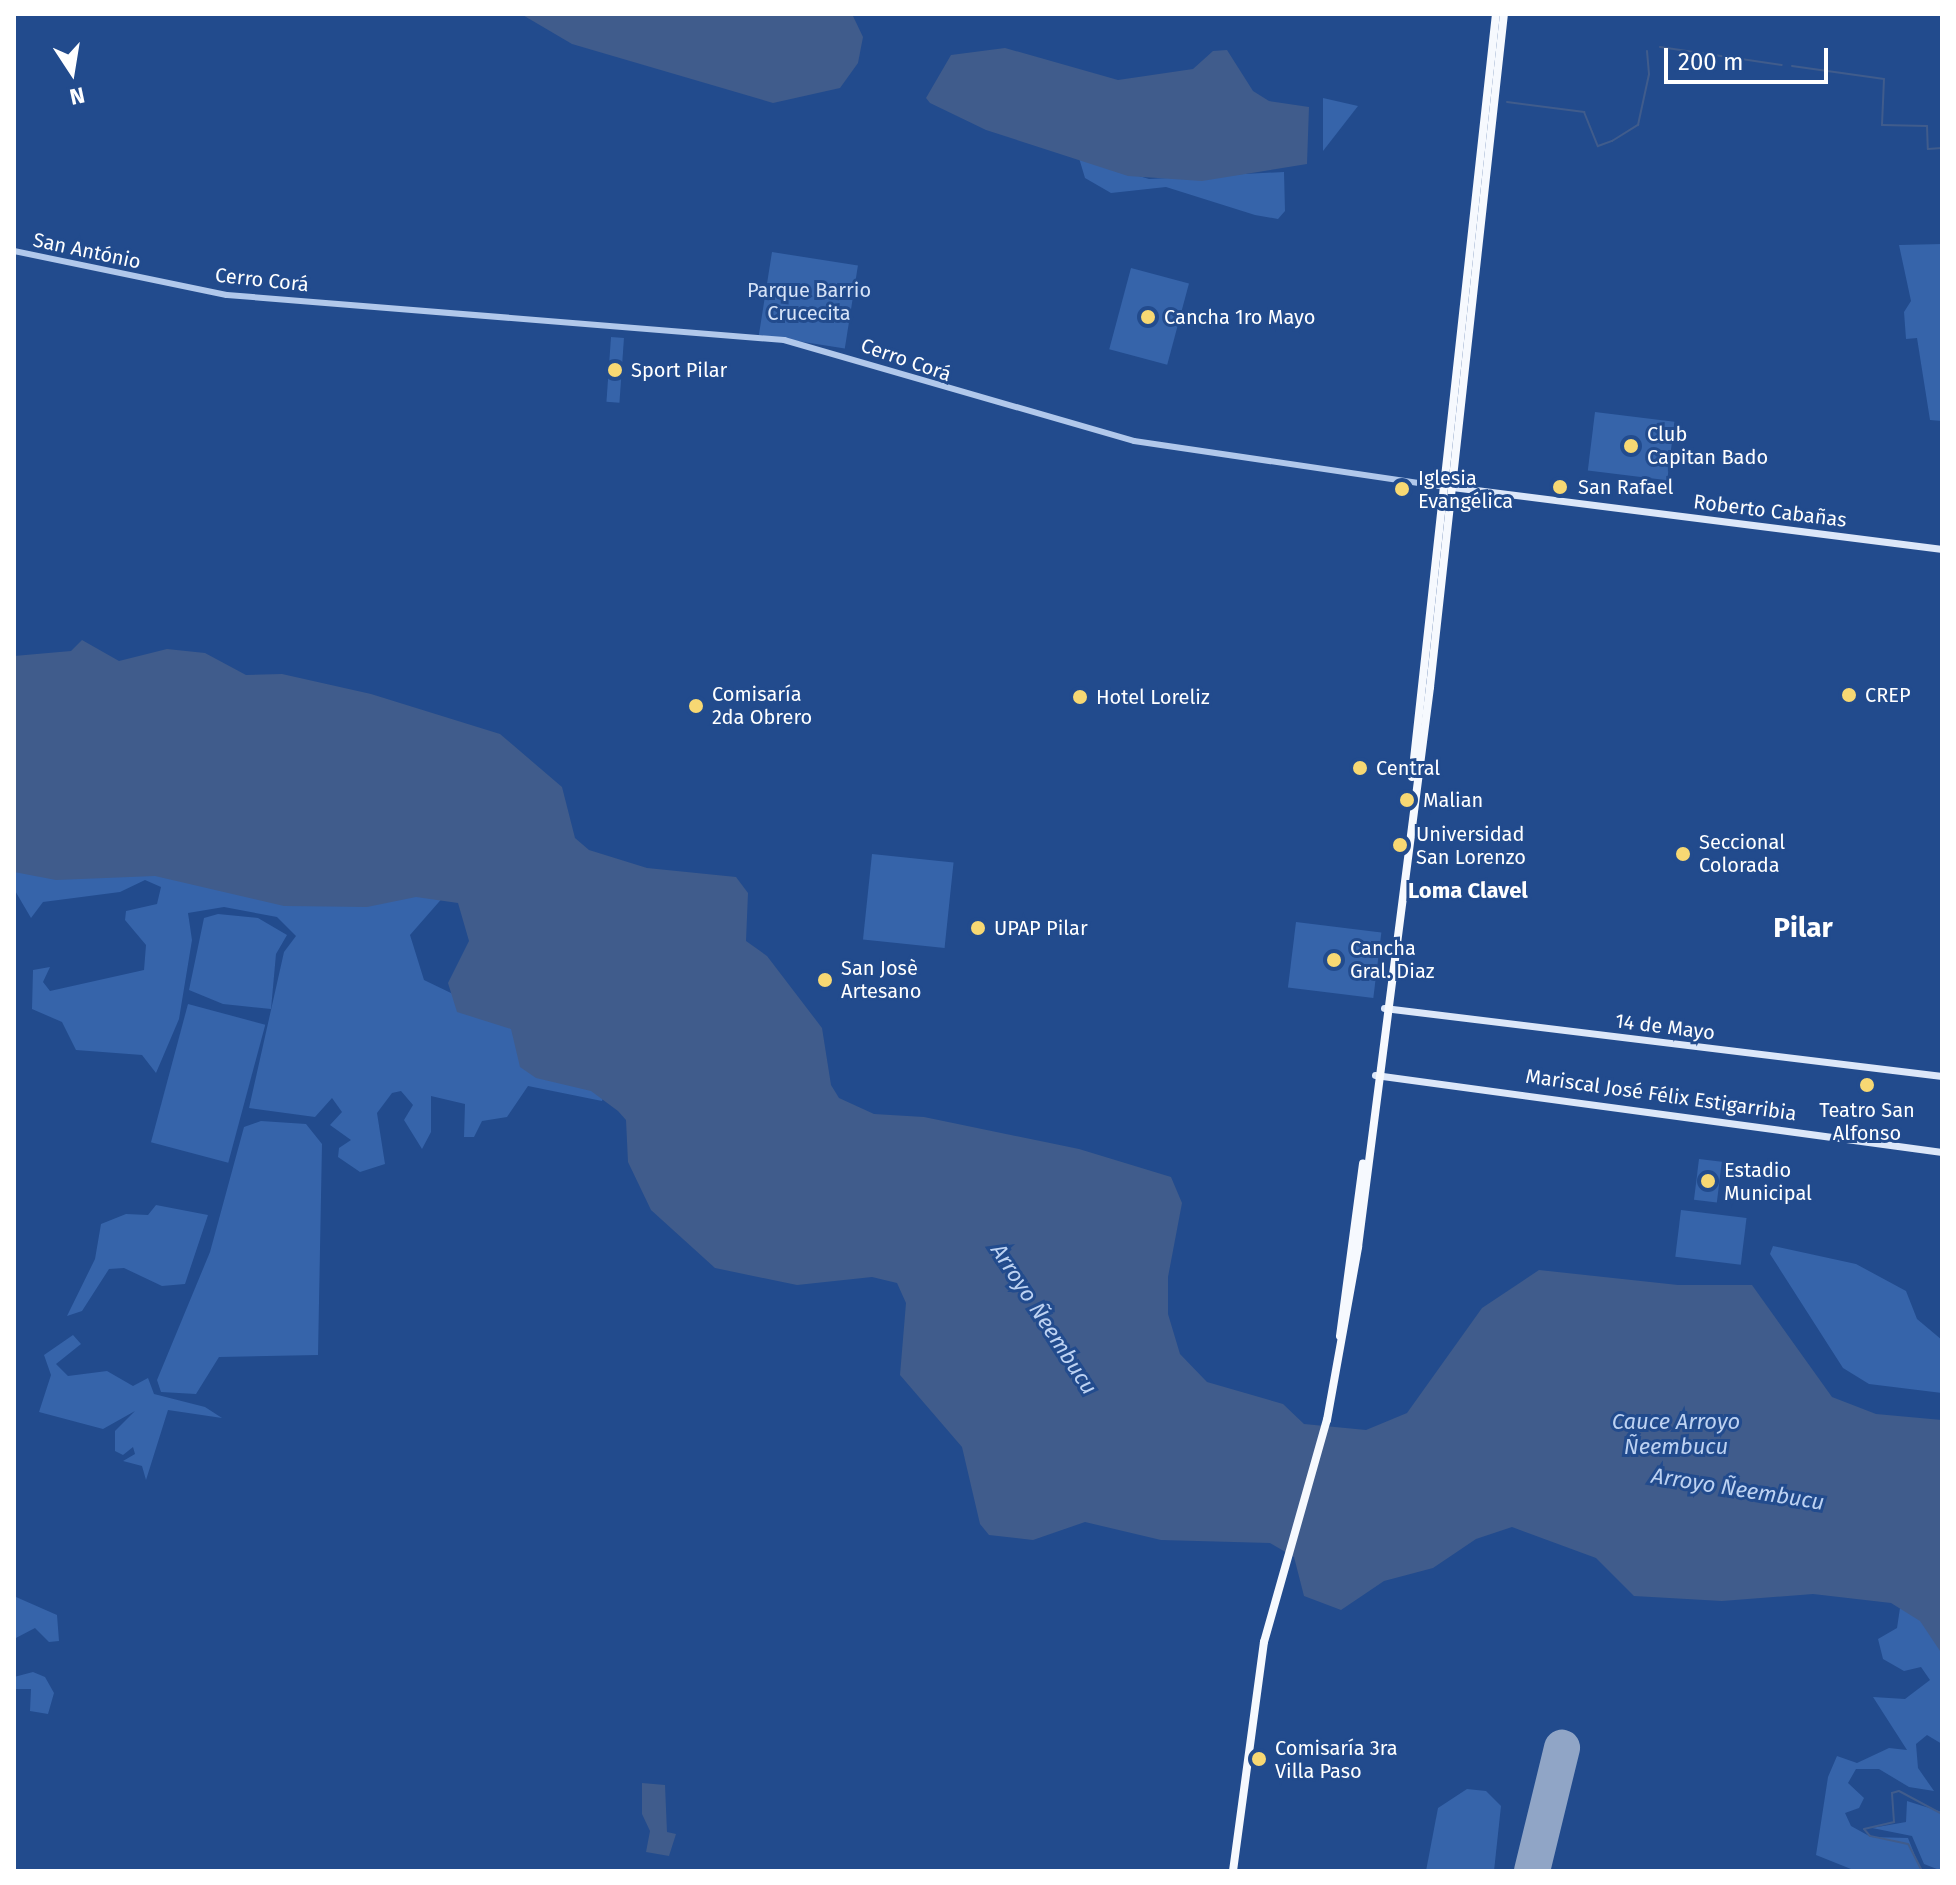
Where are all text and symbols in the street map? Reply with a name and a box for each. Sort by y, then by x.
north arrow [32,32,112,112]
scale bar [1668,32,1832,82]
text: 200 m [1678,48,1744,76]
text: N [67,81,87,111]
street label: San António [31,228,143,274]
street label: Cerro Corá [214,263,310,297]
park label: Parque Barrio Crucecita [747,278,871,325]
place label: Cancha 1ro Mayo [1164,305,1315,329]
marker: Cancha 1ro Mayo [1139,308,1157,326]
street label: Cerro Corá [858,333,954,387]
place label: Sport Pilar [631,358,727,382]
marker: Sport Pilar [606,361,624,379]
place label: Club Capitan Bado [1647,422,1768,469]
marker: Club Capitan Bado [1622,437,1640,455]
place label: Iglesia Evangélica [1418,466,1513,513]
place label: San Rafael [1578,475,1673,499]
marker: San Rafael [1549,476,1571,498]
marker: Iglesia Evangélica [1393,480,1411,498]
street label: Roberto Cabañas [1692,490,1848,532]
place label: Comisaría 2da Obrero [712,682,812,729]
place label: CREP [1865,683,1911,707]
place label: Hotel Loreliz [1096,685,1210,709]
marker: CREP [1840,686,1858,704]
marker: Hotel Loreliz [1071,688,1089,706]
marker: Comisaría 2da Obrero [687,697,705,715]
place label: Central [1376,756,1440,780]
marker: Central [1351,759,1369,777]
place label: Malian [1423,788,1483,812]
marker: Malian [1398,791,1416,809]
place label: Universidad San Lorenzo [1416,822,1526,869]
place label: Seccional Colorada [1699,830,1785,877]
marker: Universidad San Lorenzo [1391,836,1409,854]
marker: Seccional Colorada [1674,845,1692,863]
district label: Loma Clavel [1408,878,1528,904]
district label: Pilar [1773,911,1833,945]
place label: UPAP Pilar [994,916,1088,940]
marker: UPAP Pilar [969,919,987,937]
place label: Cancha Gral. Diaz [1350,936,1434,983]
marker: Cancha Gral. Diaz [1325,951,1343,969]
place label: San Josè Artesano [841,956,921,1003]
marker: San Josè Artesano [816,971,834,989]
street label: 14 de Mayo [1614,1009,1716,1045]
street label: Mariscal José Félix Estigarribia [1524,1064,1798,1126]
marker: Teatro San Alfonso [1858,1076,1876,1094]
place label: Teatro San Alfonso [1819,1098,1915,1145]
place label: Estadio Municipal [1724,1158,1812,1205]
marker: Estadio Municipal [1699,1172,1717,1190]
water label: Arroyo Ñeembucu [985,1239,1103,1399]
water label: Cauce Arroyo Ñeembucu [1612,1408,1740,1460]
water label: Arroyo Ñeembucu [1650,1462,1826,1516]
place label: Comisaría 3ra Villa Paso [1275,1736,1398,1783]
marker: Comisaría 3ra Villa Paso [1250,1750,1268,1768]

